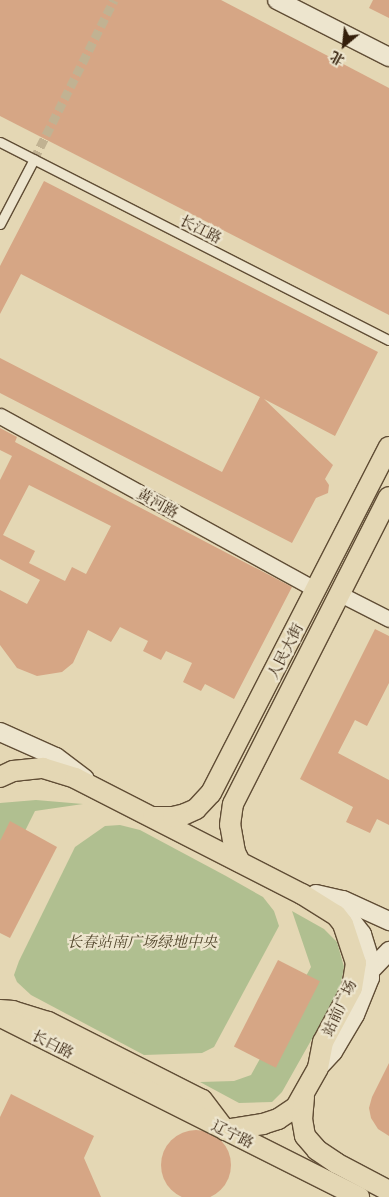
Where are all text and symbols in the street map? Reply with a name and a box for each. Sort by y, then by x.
north arrow [319,20,369,70]
text: 北 [327,47,347,69]
street label: 长江路 [177,211,225,247]
street label: 黄河路 [134,484,182,522]
street label: 人民大街 [263,620,307,682]
park label: 长春站南广场绿地中央 [67,933,217,951]
street label: 站前广场 [318,977,360,1039]
street label: 长白路 [29,1026,77,1062]
street label: 辽宁路 [209,1116,257,1152]

